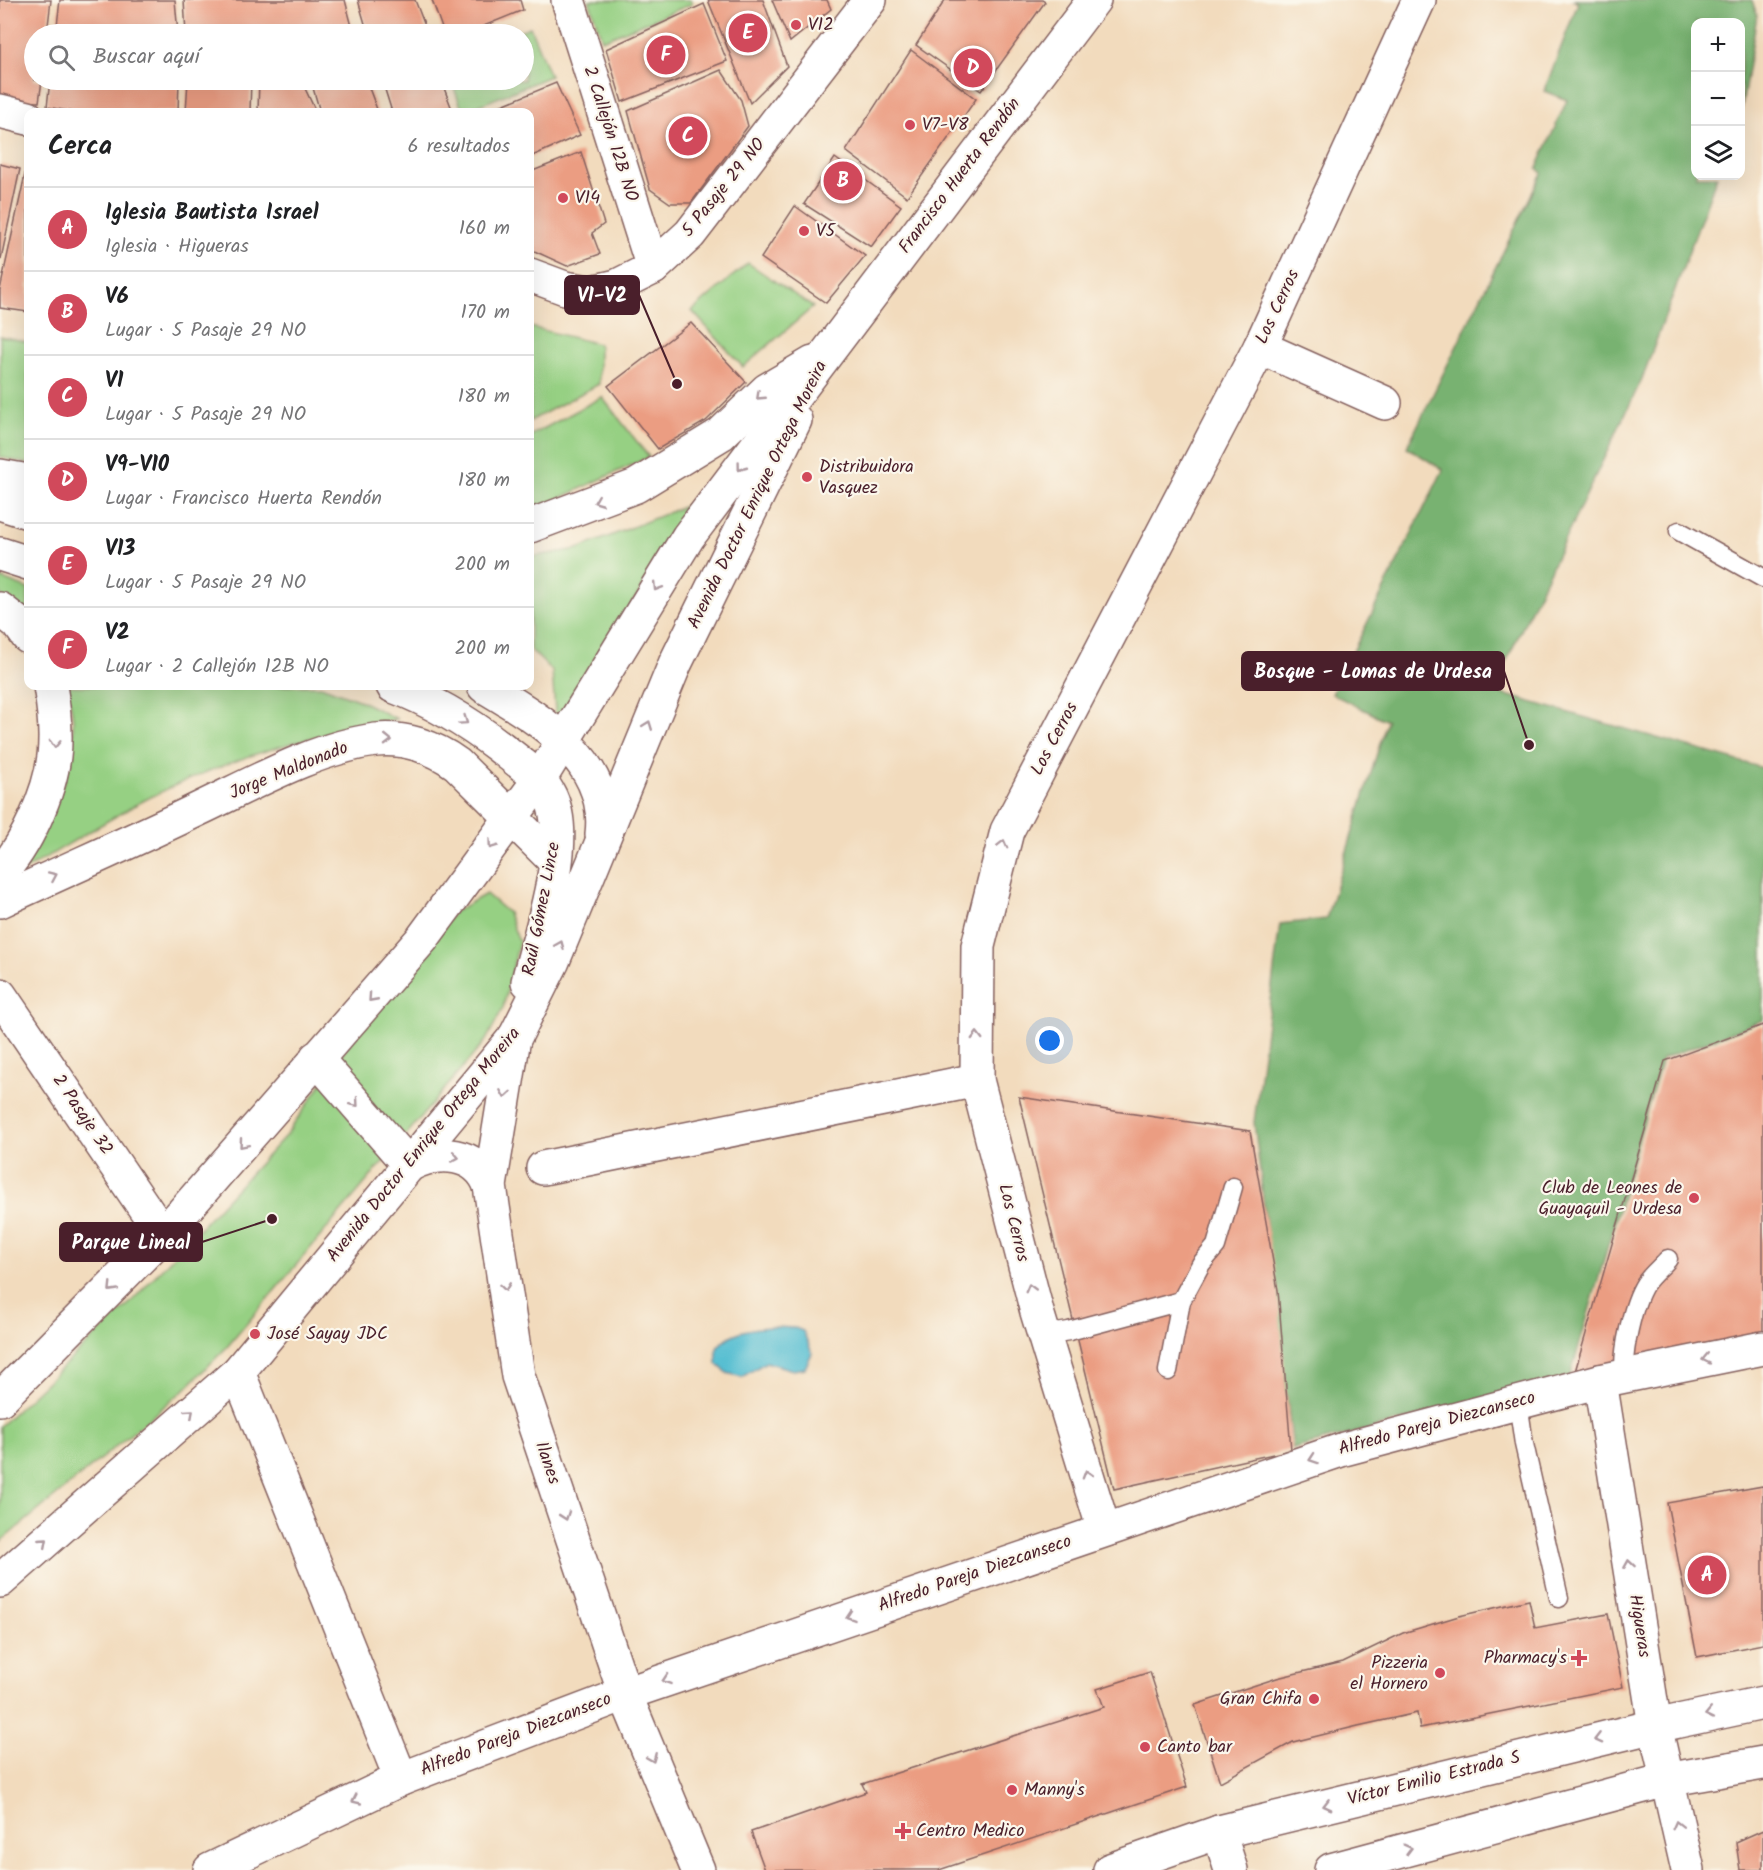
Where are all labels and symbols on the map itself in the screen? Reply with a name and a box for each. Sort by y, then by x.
pin: E [728,10,768,56]
place label: V12 [808,11,834,40]
marker: V12 [789,18,803,32]
pin: F [646,32,686,78]
pin: D [954,46,992,90]
street label: 2 Callejón 12B NO [574,62,646,206]
street label: Francisco Huerta Rendón [892,92,1028,260]
place label: V7-V8 [922,111,969,140]
pin: C [668,114,708,158]
marker: V7-V8 [903,118,917,132]
street label: 5 Pasaje 29 NO [675,132,773,244]
pin: B [824,158,862,204]
place label: V14 [575,184,600,213]
marker: V14 [556,191,570,205]
place label: V5 [816,217,837,246]
marker: V5 [797,224,811,238]
street label: Los Cerros [1248,265,1308,349]
callout: V1-V2 [565,276,639,314]
text: V1-V2 [577,281,627,313]
street label: Avenida Doctor Enrique Ortega Moreira [680,356,836,634]
one-way arrow [757,389,768,400]
place label: Distribuidora Vasquez [819,453,914,503]
one-way arrow [737,461,748,472]
marker: Distribuidora Vasquez [800,470,814,484]
one-way arrow [593,494,604,506]
one-way arrow [653,581,665,591]
callout: Bosque - Lomas de Urdesa [1242,652,1504,690]
text: Bosque - Lomas de Urdesa [1254,657,1492,689]
street label: Los Cerros [1024,697,1087,781]
one-way arrow [458,714,469,725]
one-way arrow [641,720,653,731]
street label: Jorge Maldonado [225,734,353,808]
one-way arrow [383,734,392,747]
one-way arrow [48,739,61,748]
one-way arrow [489,838,500,849]
street label: Raúl Gómez Lince [515,840,569,978]
one-way arrow [996,840,1009,850]
one-way arrow [47,872,58,884]
one-way arrow [553,940,565,951]
one-way arrow [368,991,379,1002]
street label: Avenida Doctor Enrique Ortega Moreira [320,1021,528,1269]
your location [1035,1026,1064,1055]
one-way arrow [971,1032,983,1041]
street label: 2 Pasaje 32 [44,1068,120,1162]
one-way arrow [499,1089,512,1099]
one-way arrow [348,1096,359,1106]
one-way arrow [239,1137,250,1148]
one-way arrow [450,1150,460,1163]
place label: Club de Leones de Guayaquil - Urdesa [1539,1174,1682,1224]
street label: Los Cerros [989,1181,1037,1265]
marker: Club de Leones de Guayaquil - Urdesa [1687,1191,1701,1205]
callout: Parque Lineal [60,1223,202,1261]
text: Parque Lineal [72,1228,191,1260]
one-way arrow [108,1282,119,1292]
one-way arrow [499,1282,511,1292]
one-way arrow [1025,1283,1038,1293]
place label: José Sayay JDC [267,1320,388,1349]
marker: José Sayay JDC [248,1327,262,1341]
one-way arrow [1701,1352,1711,1365]
street label: Alfredo Pareja Diezcanseco [1335,1384,1539,1464]
one-way arrow [184,1410,195,1421]
street label: Ilanes [526,1438,568,1489]
one-way arrow [1308,1452,1319,1464]
one-way arrow [1082,1469,1094,1480]
one-way arrow [557,1510,570,1520]
street label: Alfredo Pareja Diezcanseco [874,1527,1076,1621]
one-way arrow [37,1538,48,1549]
pin: A [1688,1552,1726,1598]
one-way arrow [1623,1559,1636,1569]
street label: Higueras [1620,1592,1658,1660]
one-way arrow [846,1609,856,1622]
place label: Pharmacy's [1484,1644,1567,1673]
place label: Pizzeria el Hornero [1350,1649,1428,1699]
marker: Pharmacy's [1572,1651,1586,1665]
marker: Pizzeria el Hornero [1433,1666,1447,1680]
one-way arrow [661,1672,672,1685]
street label: Alfredo Pareja Diezcanseco [416,1685,616,1785]
place label: Gran Chifa [1220,1685,1302,1714]
marker: Gran Chifa [1307,1692,1321,1706]
one-way arrow [1704,1707,1714,1720]
one-way arrow [1593,1732,1603,1745]
place label: Canto bar [1157,1733,1233,1762]
marker: Canto bar [1138,1740,1152,1754]
street label: Víctor Emilio Estrada S [1345,1743,1524,1814]
one-way arrow [645,1752,657,1763]
place label: Manny's [1024,1776,1085,1805]
marker: Manny's [1005,1783,1019,1797]
one-way arrow [352,1793,363,1805]
one-way arrow [1322,1798,1332,1811]
place label: Centro Medico [916,1817,1025,1846]
one-way arrow [1671,1820,1684,1830]
marker: Centro Medico [894,1822,912,1840]
one-way arrow [1403,1844,1413,1857]

